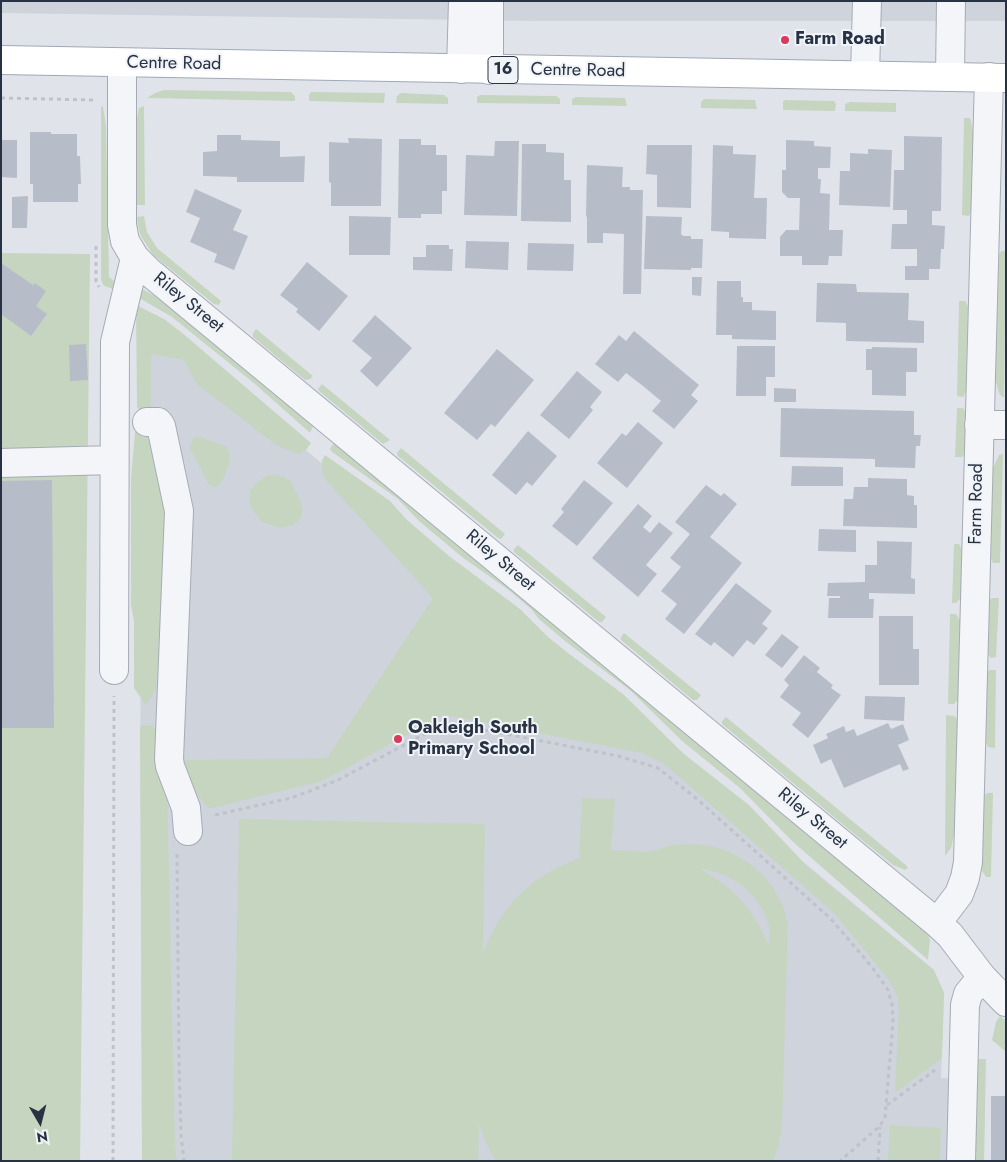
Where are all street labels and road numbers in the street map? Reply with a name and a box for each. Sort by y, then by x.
street label: Centre Road [126,52,222,76]
road number: 16 [488,56,518,84]
street label: Centre Road [530,59,626,83]
street label: Riley Street [148,268,228,338]
street label: Farm Road [965,463,989,545]
street label: Riley Street [461,526,539,596]
street label: Riley Street [773,784,851,854]

